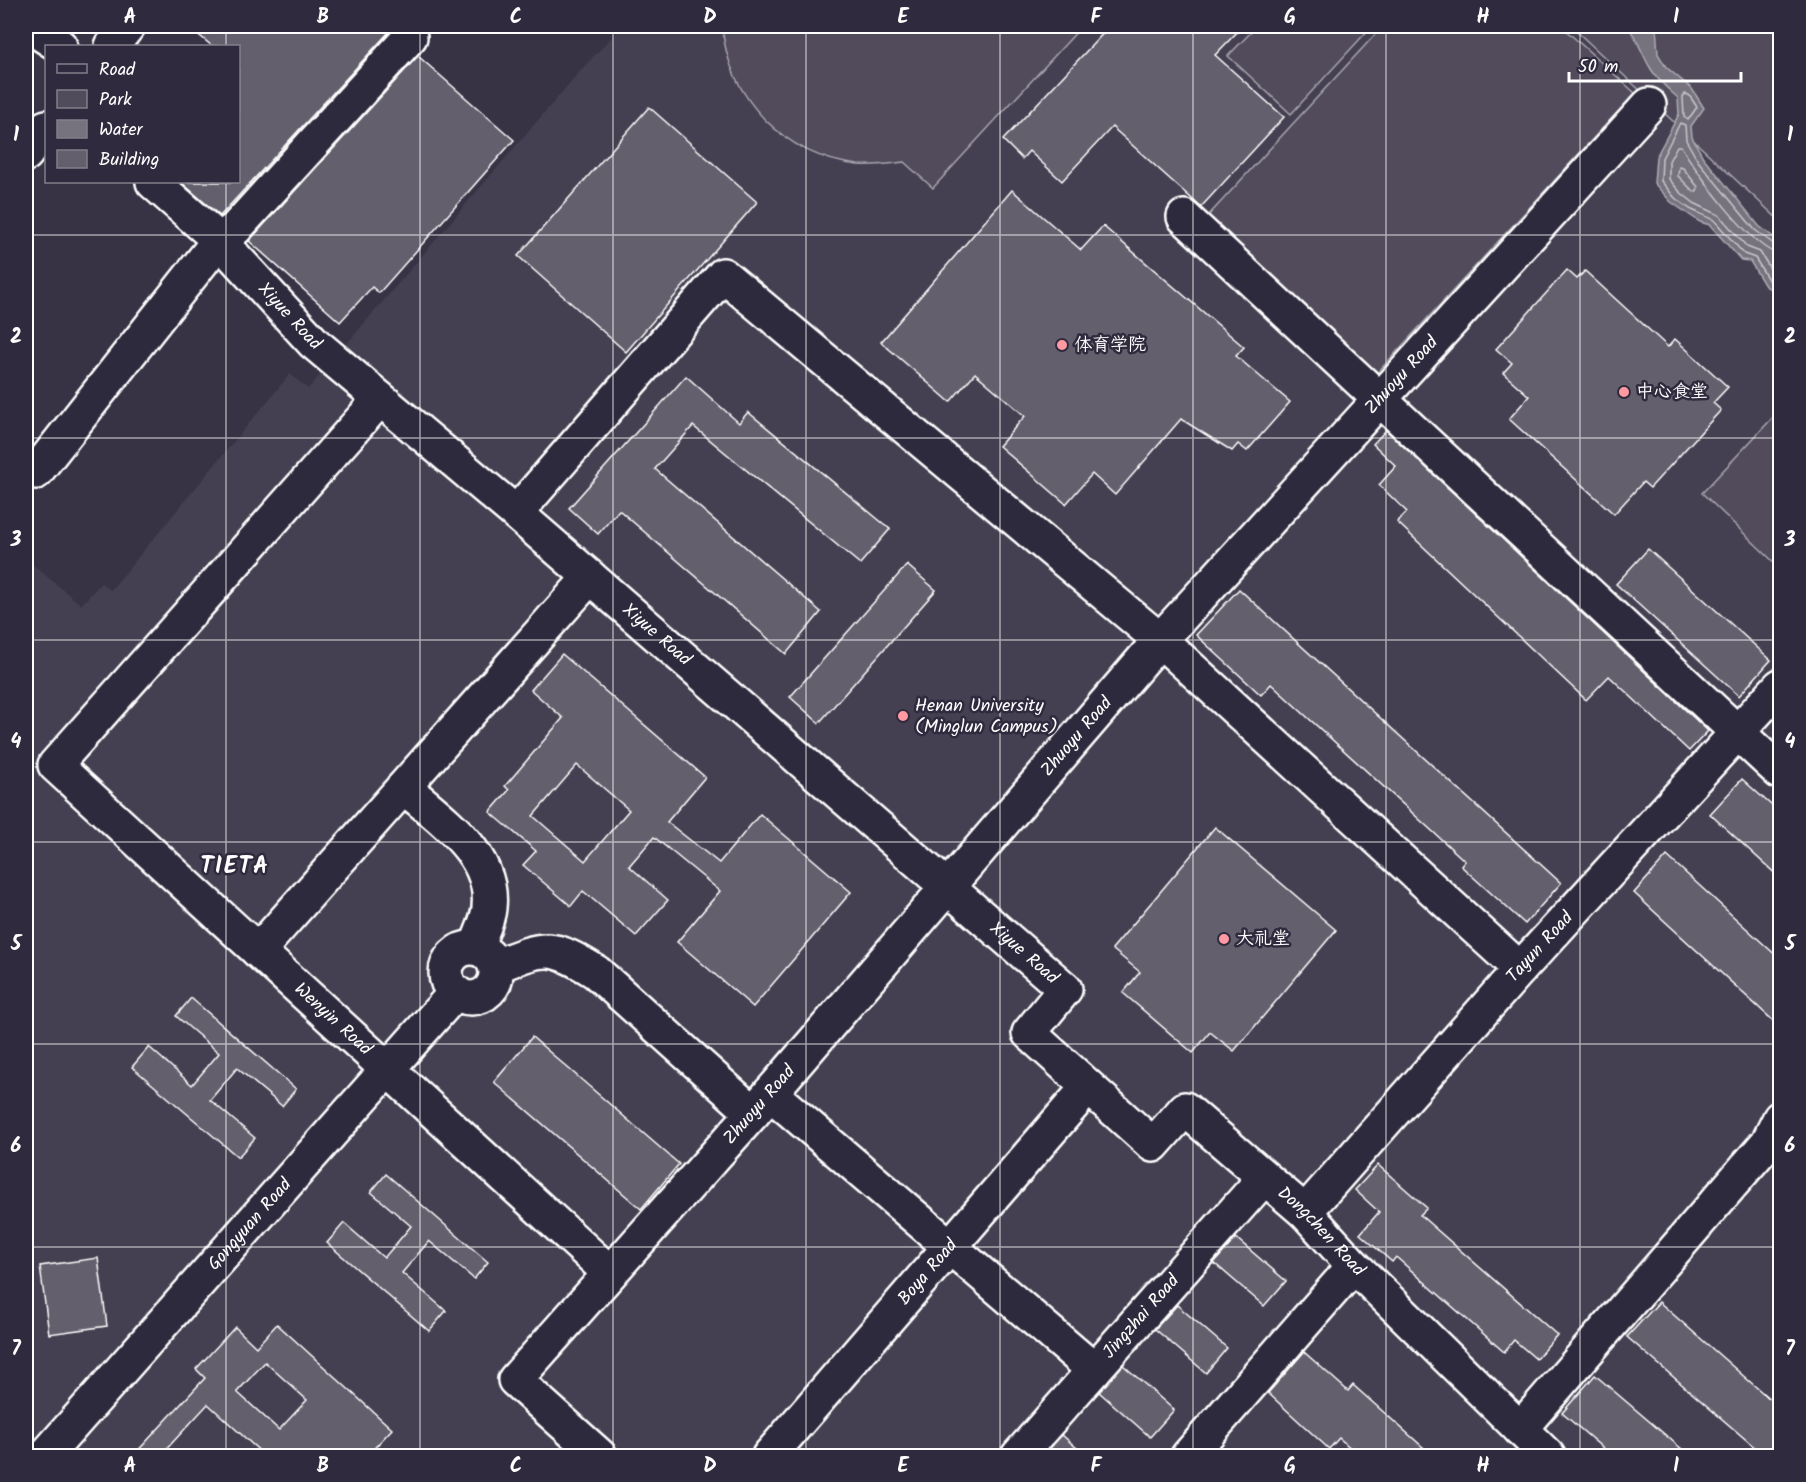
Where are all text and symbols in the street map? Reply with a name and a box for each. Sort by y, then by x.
text: A [124,2,136,34]
text: B [317,2,329,34]
text: C [510,2,522,34]
text: D [703,2,717,34]
text: E [897,2,909,34]
text: F [1091,2,1103,34]
text: G [1284,2,1296,34]
text: H [1476,2,1490,34]
text: I [1673,2,1679,34]
legend [45,45,240,183]
scale bar [1569,45,1742,83]
text: 50 m [1578,53,1618,82]
text: Road [99,56,136,85]
text: Park [99,86,132,115]
text: Water [99,116,144,145]
text: 1 [13,120,19,152]
text: 1 [1787,120,1793,152]
text: Building [99,146,159,175]
street label: Xiyue Road [250,276,329,359]
text: 2 [10,322,22,354]
text: 2 [1784,322,1796,354]
street label: Zhuoyu Road [1358,329,1446,422]
place label: 体育学院 [1074,331,1146,360]
marker: 体育学院 [1055,338,1069,352]
place label: 中心食堂 [1636,378,1708,407]
marker: 中心食堂 [1617,385,1631,399]
text: 3 [10,525,22,557]
text: 3 [1784,525,1796,557]
street label: Xiyue Road [615,596,699,674]
street label: Zhuoyu Road [1034,689,1120,783]
place label: Henan University (Minglun Campus) [915,692,1058,742]
marker: Henan University (Minglun Campus) [896,709,910,723]
text: 4 [11,727,22,759]
text: 4 [1785,727,1796,759]
district label: TIETA [200,847,270,886]
street label: Tayun Road [1500,904,1581,989]
street label: Xiyue Road [982,915,1066,992]
place label: 大礼堂 [1236,925,1290,954]
text: 5 [10,929,23,961]
text: 5 [1784,929,1797,961]
marker: 大礼堂 [1217,932,1231,946]
street label: Wenyin Road [287,976,379,1064]
street label: Zhuoyu Road [716,1058,803,1152]
text: 6 [11,1131,22,1163]
text: 6 [1785,1131,1796,1163]
street label: Gongyuan Road [201,1171,300,1278]
street label: Dongchen Road [1270,1179,1372,1284]
street label: Boya Road [891,1232,966,1312]
street label: Jingzhai Road [1096,1267,1187,1365]
text: 7 [11,1334,21,1366]
text: 7 [1785,1334,1795,1366]
text: A [124,1451,136,1482]
text: B [317,1451,329,1482]
text: C [510,1451,522,1482]
text: D [703,1451,717,1482]
text: E [897,1451,909,1482]
text: F [1091,1451,1103,1482]
text: G [1284,1451,1296,1482]
text: H [1476,1451,1490,1482]
text: I [1673,1451,1679,1482]

